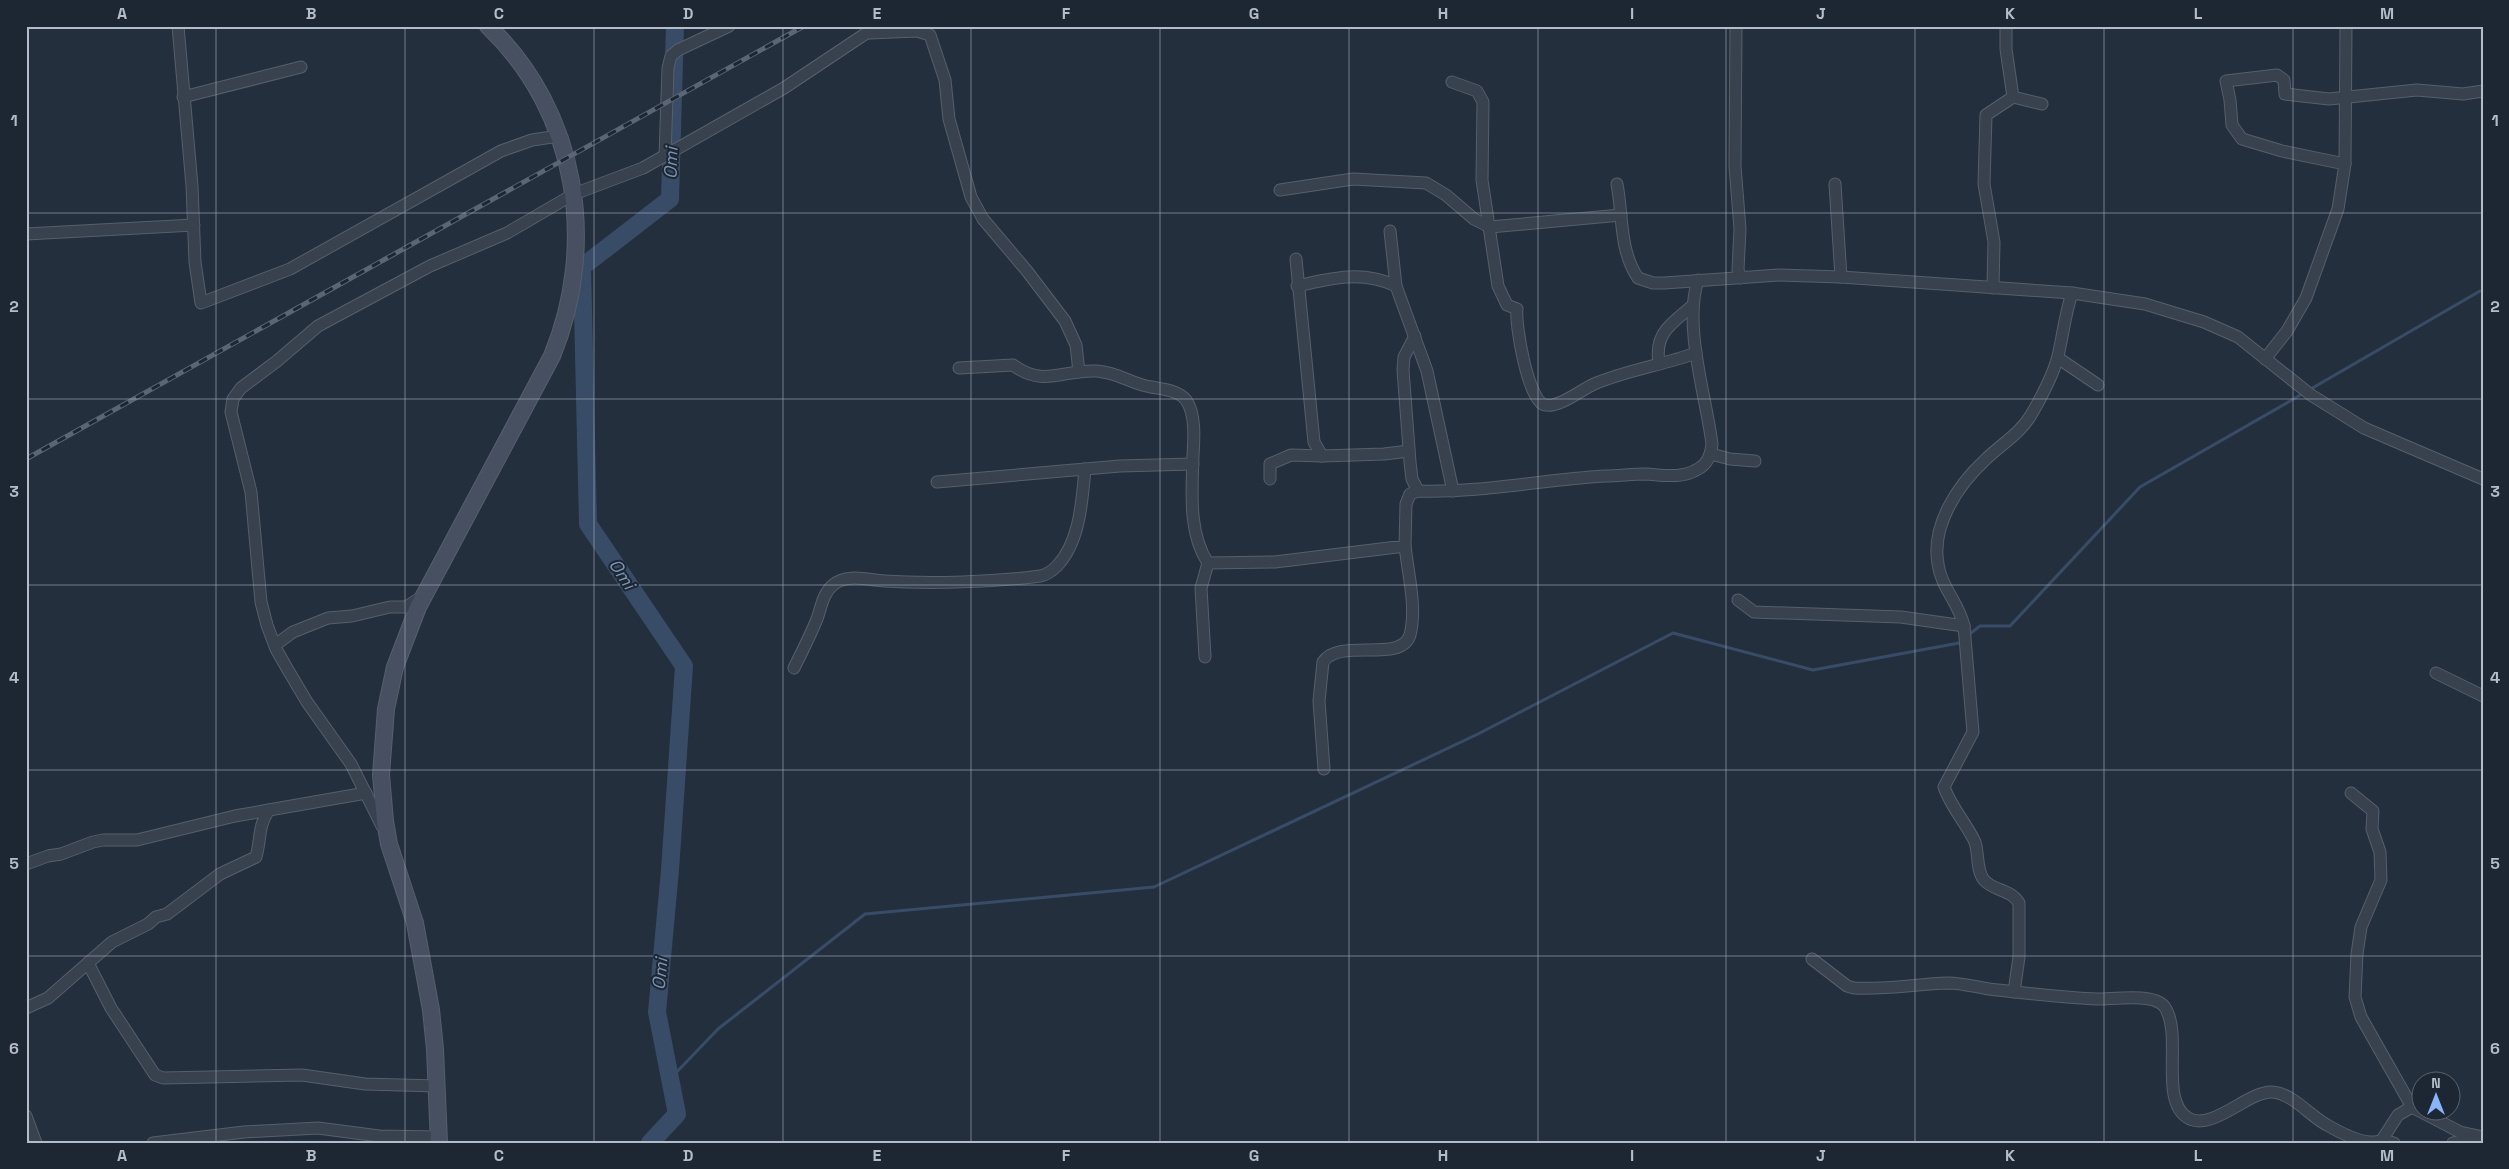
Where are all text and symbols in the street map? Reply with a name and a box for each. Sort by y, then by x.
text: A [117,3,127,24]
text: B [306,3,316,24]
text: C [494,3,504,24]
text: D [683,3,693,24]
text: E [873,3,882,24]
text: F [1062,3,1071,24]
text: G [1249,3,1259,24]
text: H [1438,3,1448,24]
text: I [1630,3,1634,24]
text: J [1816,3,1826,24]
text: K [2005,3,2015,24]
text: L [2194,3,2203,24]
text: M [2380,3,2394,24]
text: 1 [10,110,18,131]
text: 1 [2491,110,2499,131]
water label: Omi [658,144,683,179]
text: 2 [9,296,19,317]
text: 2 [2490,296,2500,317]
text: 3 [9,481,19,502]
text: 3 [2490,481,2500,502]
water label: Omi [604,554,642,596]
text: 4 [9,667,19,688]
text: 4 [2490,667,2500,688]
text: 5 [9,853,19,874]
text: 5 [2490,853,2500,874]
water label: Omi [647,954,673,991]
text: 6 [9,1038,19,1059]
text: 6 [2490,1038,2500,1059]
north arrow [2412,1072,2462,1122]
text: N [2431,1074,2441,1092]
text: A [117,1145,127,1166]
text: B [306,1145,316,1166]
text: C [494,1145,504,1166]
text: D [683,1145,693,1166]
text: E [873,1145,882,1166]
text: F [1062,1145,1071,1166]
text: G [1249,1145,1259,1166]
text: H [1438,1145,1448,1166]
text: I [1630,1145,1634,1166]
text: J [1816,1145,1826,1166]
text: K [2005,1145,2015,1166]
text: L [2194,1145,2203,1166]
text: M [2380,1145,2394,1166]

